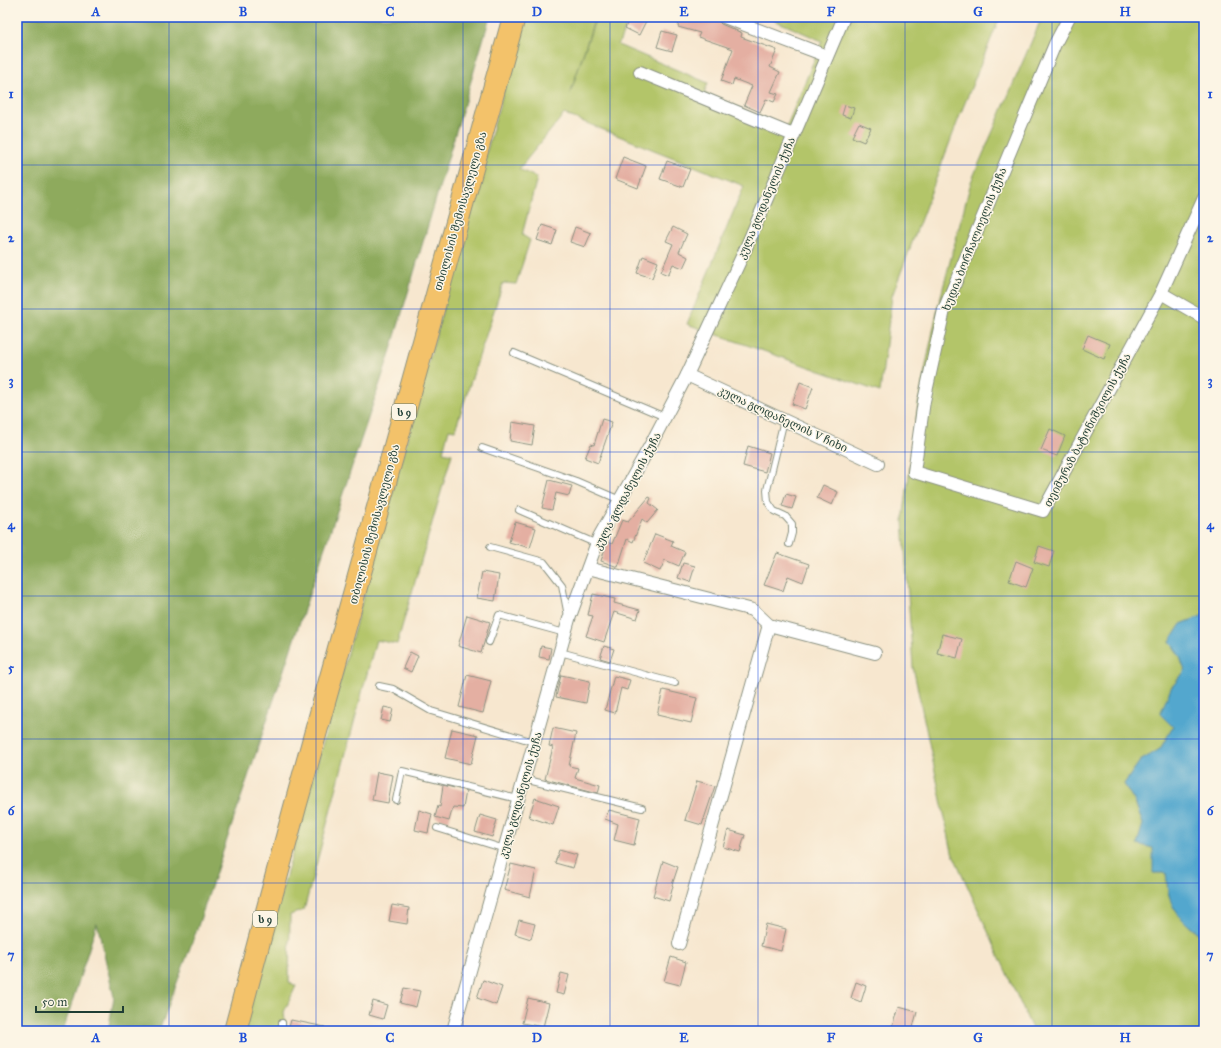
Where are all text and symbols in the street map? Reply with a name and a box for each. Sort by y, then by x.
text: A [91,4,101,20]
text: B [239,4,248,20]
text: C [386,4,395,20]
text: D [532,4,542,20]
text: E [679,4,689,20]
text: F [827,4,836,20]
text: G [973,4,983,20]
text: H [1119,4,1131,20]
text: 1 [8,86,14,102]
text: 1 [1207,86,1213,102]
street label: თბილისის შემოსავლელი გზა [432,130,489,292]
street label: კულა გლდანელის ქუჩა [735,135,798,261]
street label: ხუდია ბორჩალოელის ქუჩა [940,166,1009,313]
text: 2 [8,230,15,246]
text: 2 [1207,230,1214,246]
street label: თეიმურაზ ბატონიშვილის ქუჩა [1041,351,1134,509]
text: 3 [8,373,14,389]
text: 3 [1207,373,1213,389]
street label: კულა გლდანელის V ჩიხი [716,384,850,455]
road number: ს 9 [392,404,416,420]
street label: კულა გლდანელის ქუჩა [591,430,664,552]
street label: თბილისის შემოსავლელი გზა [347,443,402,605]
text: 4 [7,517,15,533]
text: 4 [1206,517,1214,533]
text: 5 [8,660,15,676]
text: 5 [1207,660,1214,676]
street label: კულა გლდანელის ქუჩა [496,730,545,860]
text: 6 [8,803,16,819]
text: 6 [1207,803,1215,819]
road number: ს 9 [253,911,277,927]
text: 7 [8,947,15,963]
text: 7 [1207,947,1214,963]
scale bar [36,988,123,1014]
text: 50 m [42,995,67,1009]
text: A [91,1030,101,1046]
text: B [239,1030,248,1046]
text: C [386,1030,395,1046]
text: D [532,1030,542,1046]
text: E [679,1030,689,1046]
text: F [827,1030,836,1046]
text: G [973,1030,983,1046]
text: H [1119,1030,1131,1046]

